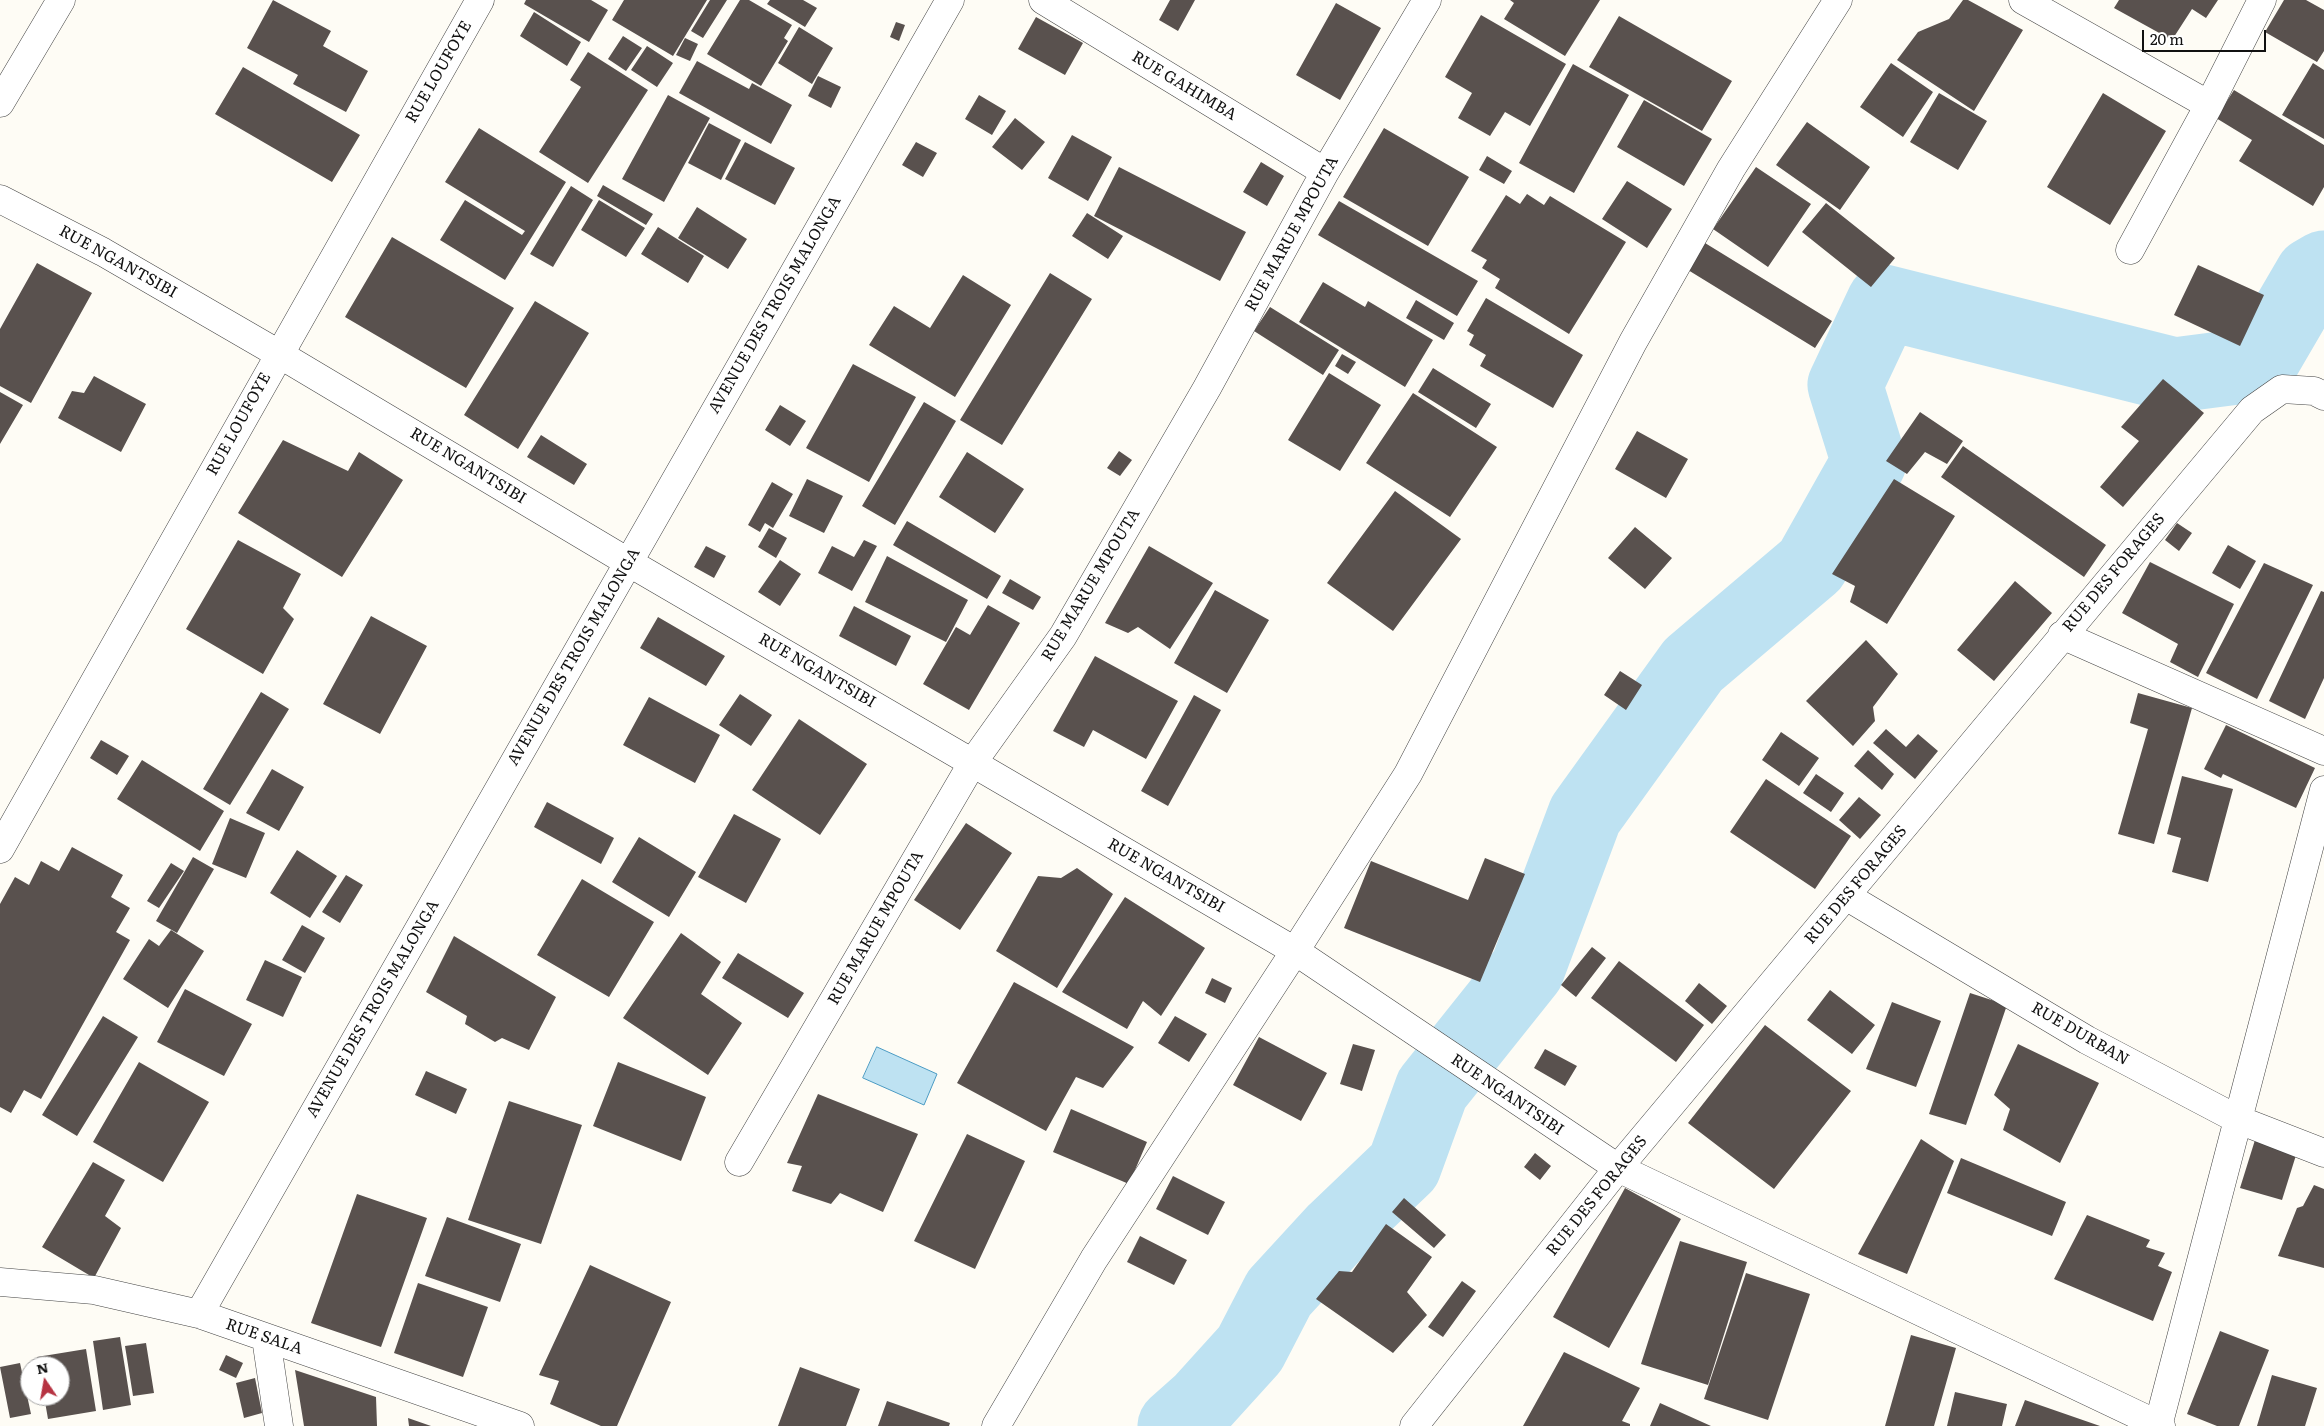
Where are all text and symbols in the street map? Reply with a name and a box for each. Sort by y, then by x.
street label: RUE LOUFOYE [402,18,476,126]
scale bar [2144,20,2268,52]
text: 20 m [2150,27,2184,50]
street label: RUE GAHIMBA [1128,47,1240,125]
street label: RUE MARUE MPOUTA [1241,153,1343,315]
street label: AVENUE DES TROIS MALONGA [705,193,845,417]
street label: RUE NGANTSIBI [56,222,180,302]
street label: RUE LOUFOYE [203,369,275,479]
street label: RUE NGANTSIBI [406,424,530,508]
street label: RUE MARUE MPOUTA [1038,505,1144,665]
street label: RUE DES FORAGES [2059,510,2169,636]
street label: AVENUE DES TROIS MALONGA [504,545,644,769]
street label: RUE NGANTSIBI [755,630,879,712]
street label: RUE DES FORAGES [1801,822,1911,948]
street label: RUE NGANTSIBI [1104,835,1228,917]
street label: RUE MARUE MPOUTA [824,848,928,1008]
street label: AVENUE DES TROIS MALONGA [303,897,443,1121]
street label: RUE DURBAN [2028,998,2132,1070]
street label: RUE NGANTSIBI [1447,1050,1567,1140]
street label: RUE DES FORAGES [1543,1132,1651,1260]
street label: RUE SALA [223,1315,305,1359]
north arrow [20,1356,70,1406]
text: N [34,1356,50,1378]

